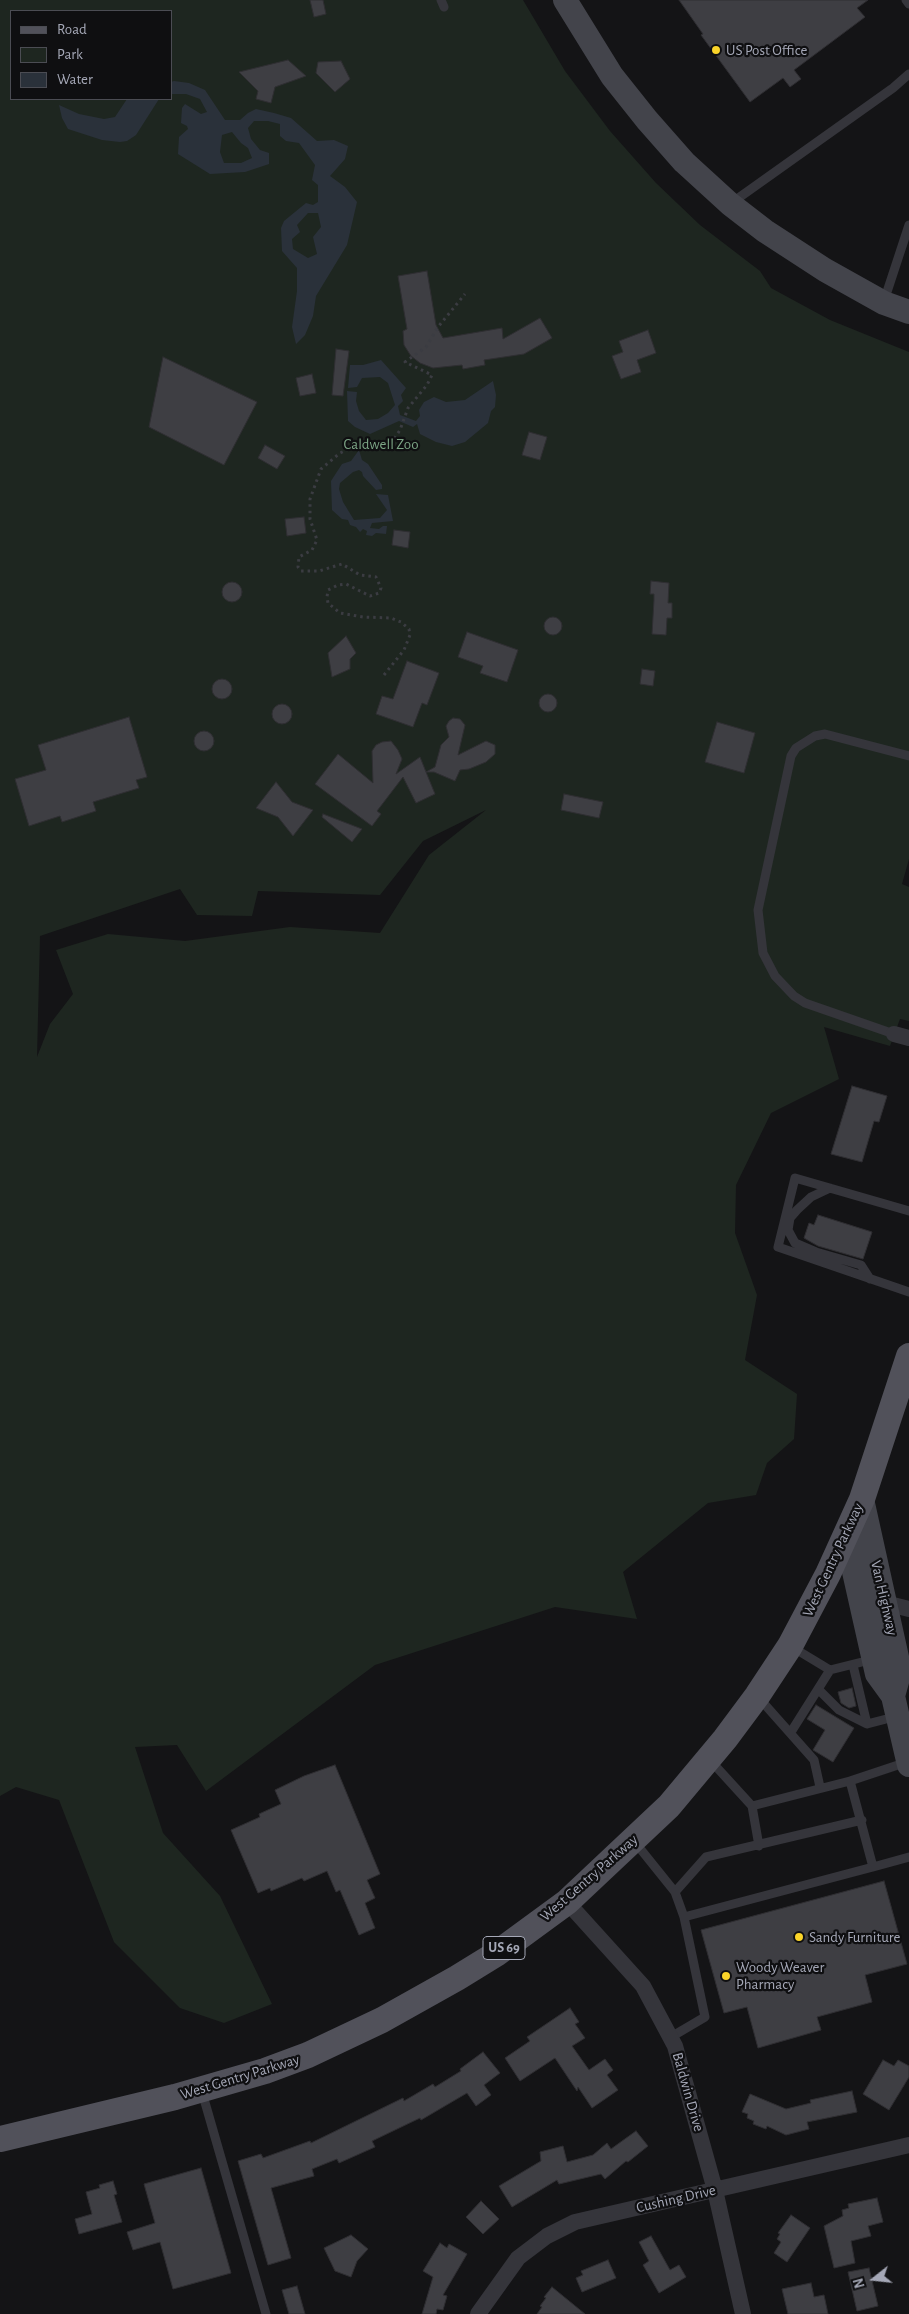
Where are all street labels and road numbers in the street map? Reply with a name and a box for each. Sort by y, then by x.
street label: West Gentry Parkway [799,1500,867,1620]
street label: Van Highway [867,1559,901,1637]
street label: West Gentry Parkway [537,1831,641,1925]
road number: US 69 [483,1936,525,1960]
street label: West Gentry Parkway [178,2050,302,2104]
street label: Baldwin Drive [668,2050,708,2134]
street label: Cushing Drive [635,2181,717,2217]

